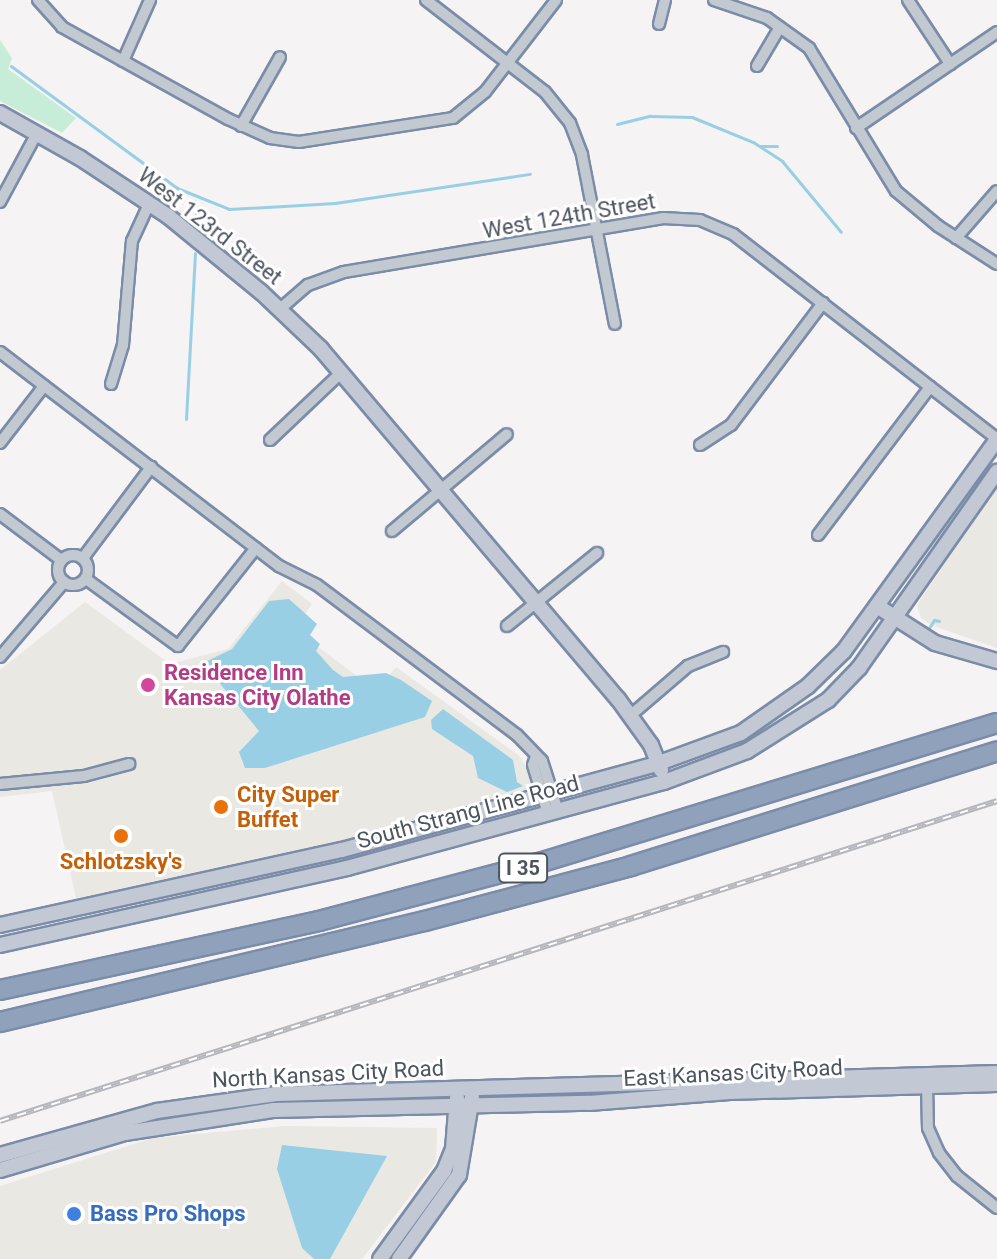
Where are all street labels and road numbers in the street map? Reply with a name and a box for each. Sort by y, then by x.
street label: West 123rd Street [133,162,287,290]
street label: West 124th Street [481,188,657,244]
street label: South Strang Line Road [354,770,582,854]
road number: I 35 [497,852,549,884]
street label: East Kansas City Road [623,1054,843,1092]
street label: North Kansas City Road [211,1055,445,1093]

